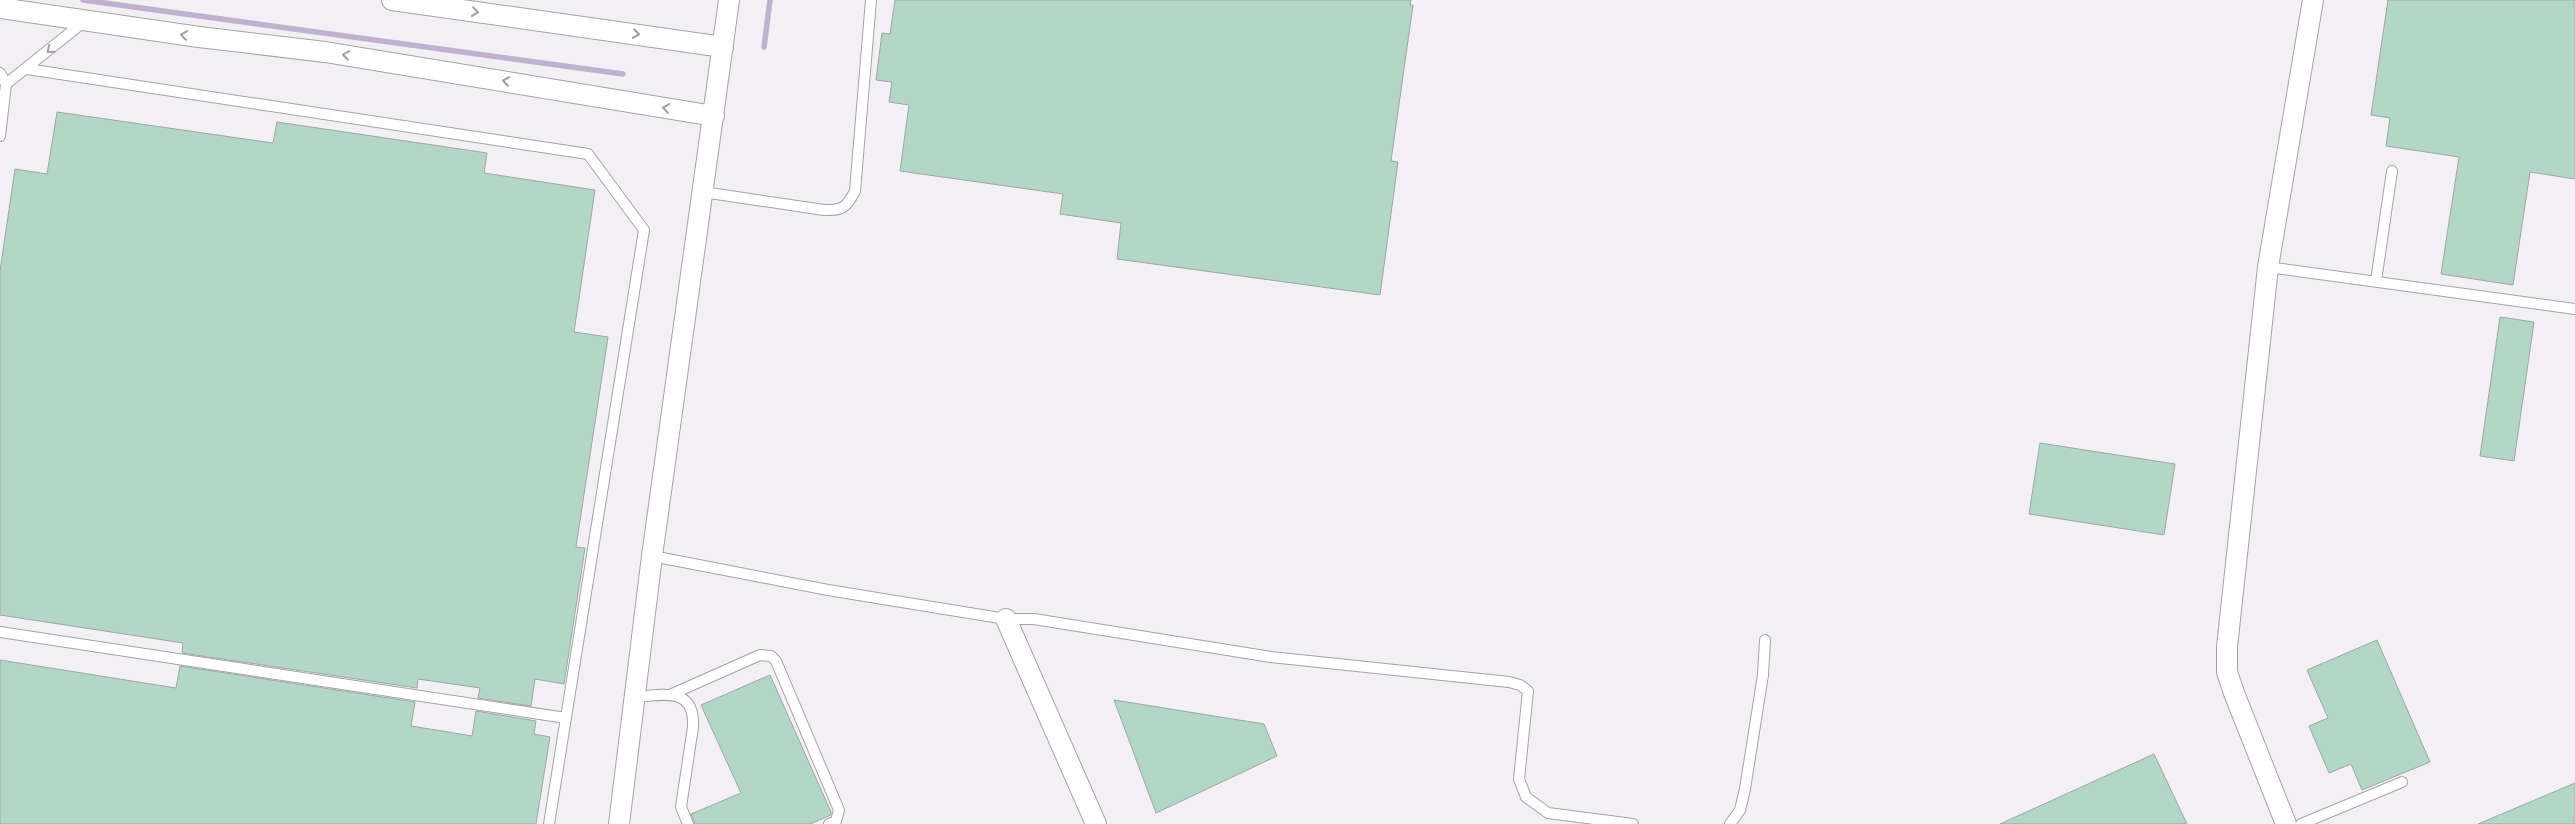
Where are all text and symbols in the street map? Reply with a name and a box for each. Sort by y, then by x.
one-way arrow [470,6,479,16]
one-way arrow [631,29,640,39]
one-way arrow [180,30,189,40]
one-way arrow [46,45,55,54]
one-way arrow [341,50,350,60]
one-way arrow [502,77,510,87]
one-way arrow [662,103,670,114]

